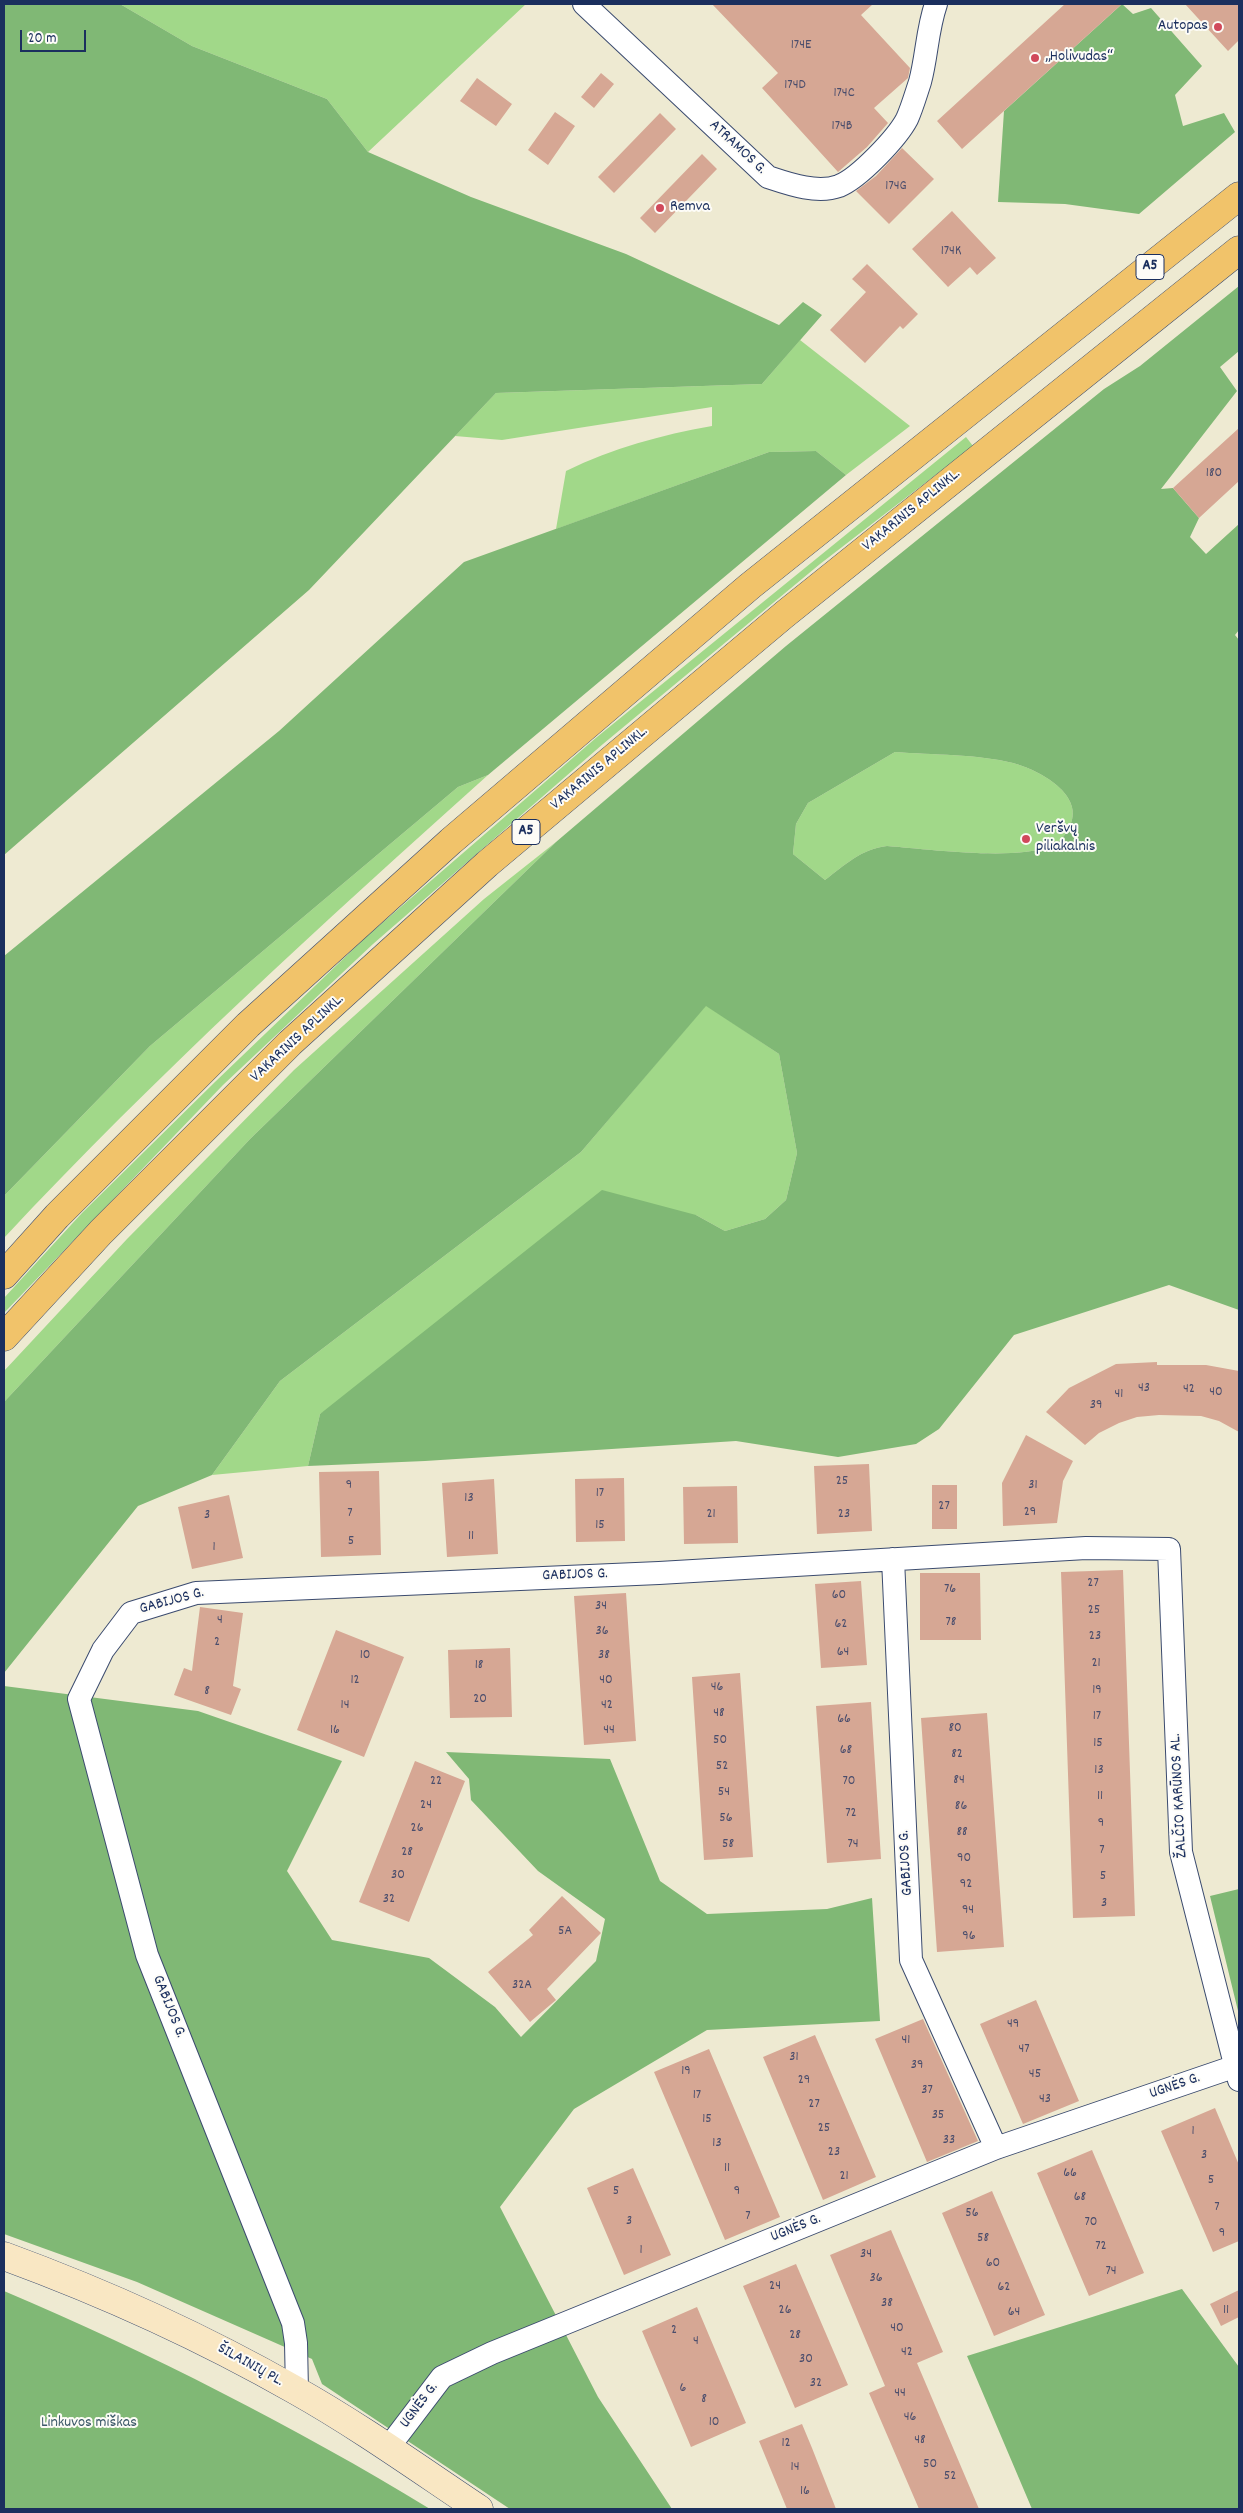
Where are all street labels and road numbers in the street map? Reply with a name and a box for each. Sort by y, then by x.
street label: ATRAMOS G. [704,117,770,179]
road number: A5 [1136,254,1164,280]
street label: VAKARINIS APLINKL. [859,465,965,557]
street label: VAKARINIS APLINKL. [548,723,652,815]
road number: A5 [512,820,540,844]
street label: VAKARINIS APLINKL. [247,991,349,1087]
street label: GABIJOS G. [542,1565,608,1587]
street label: GABIJOS G. [138,1584,206,1620]
street label: ŽALČIO KARŪNOS AL. [1167,1733,1193,1859]
street label: GABIJOS G. [896,1830,918,1896]
street label: GABIJOS G. [147,1973,189,2041]
street label: UGNĖS G. [1147,2069,1203,2105]
street label: UGNĖS G. [768,2210,824,2248]
street label: ŠILAINIŲ PL. [214,2340,286,2392]
street label: UGNĖS G. [397,2379,443,2433]

